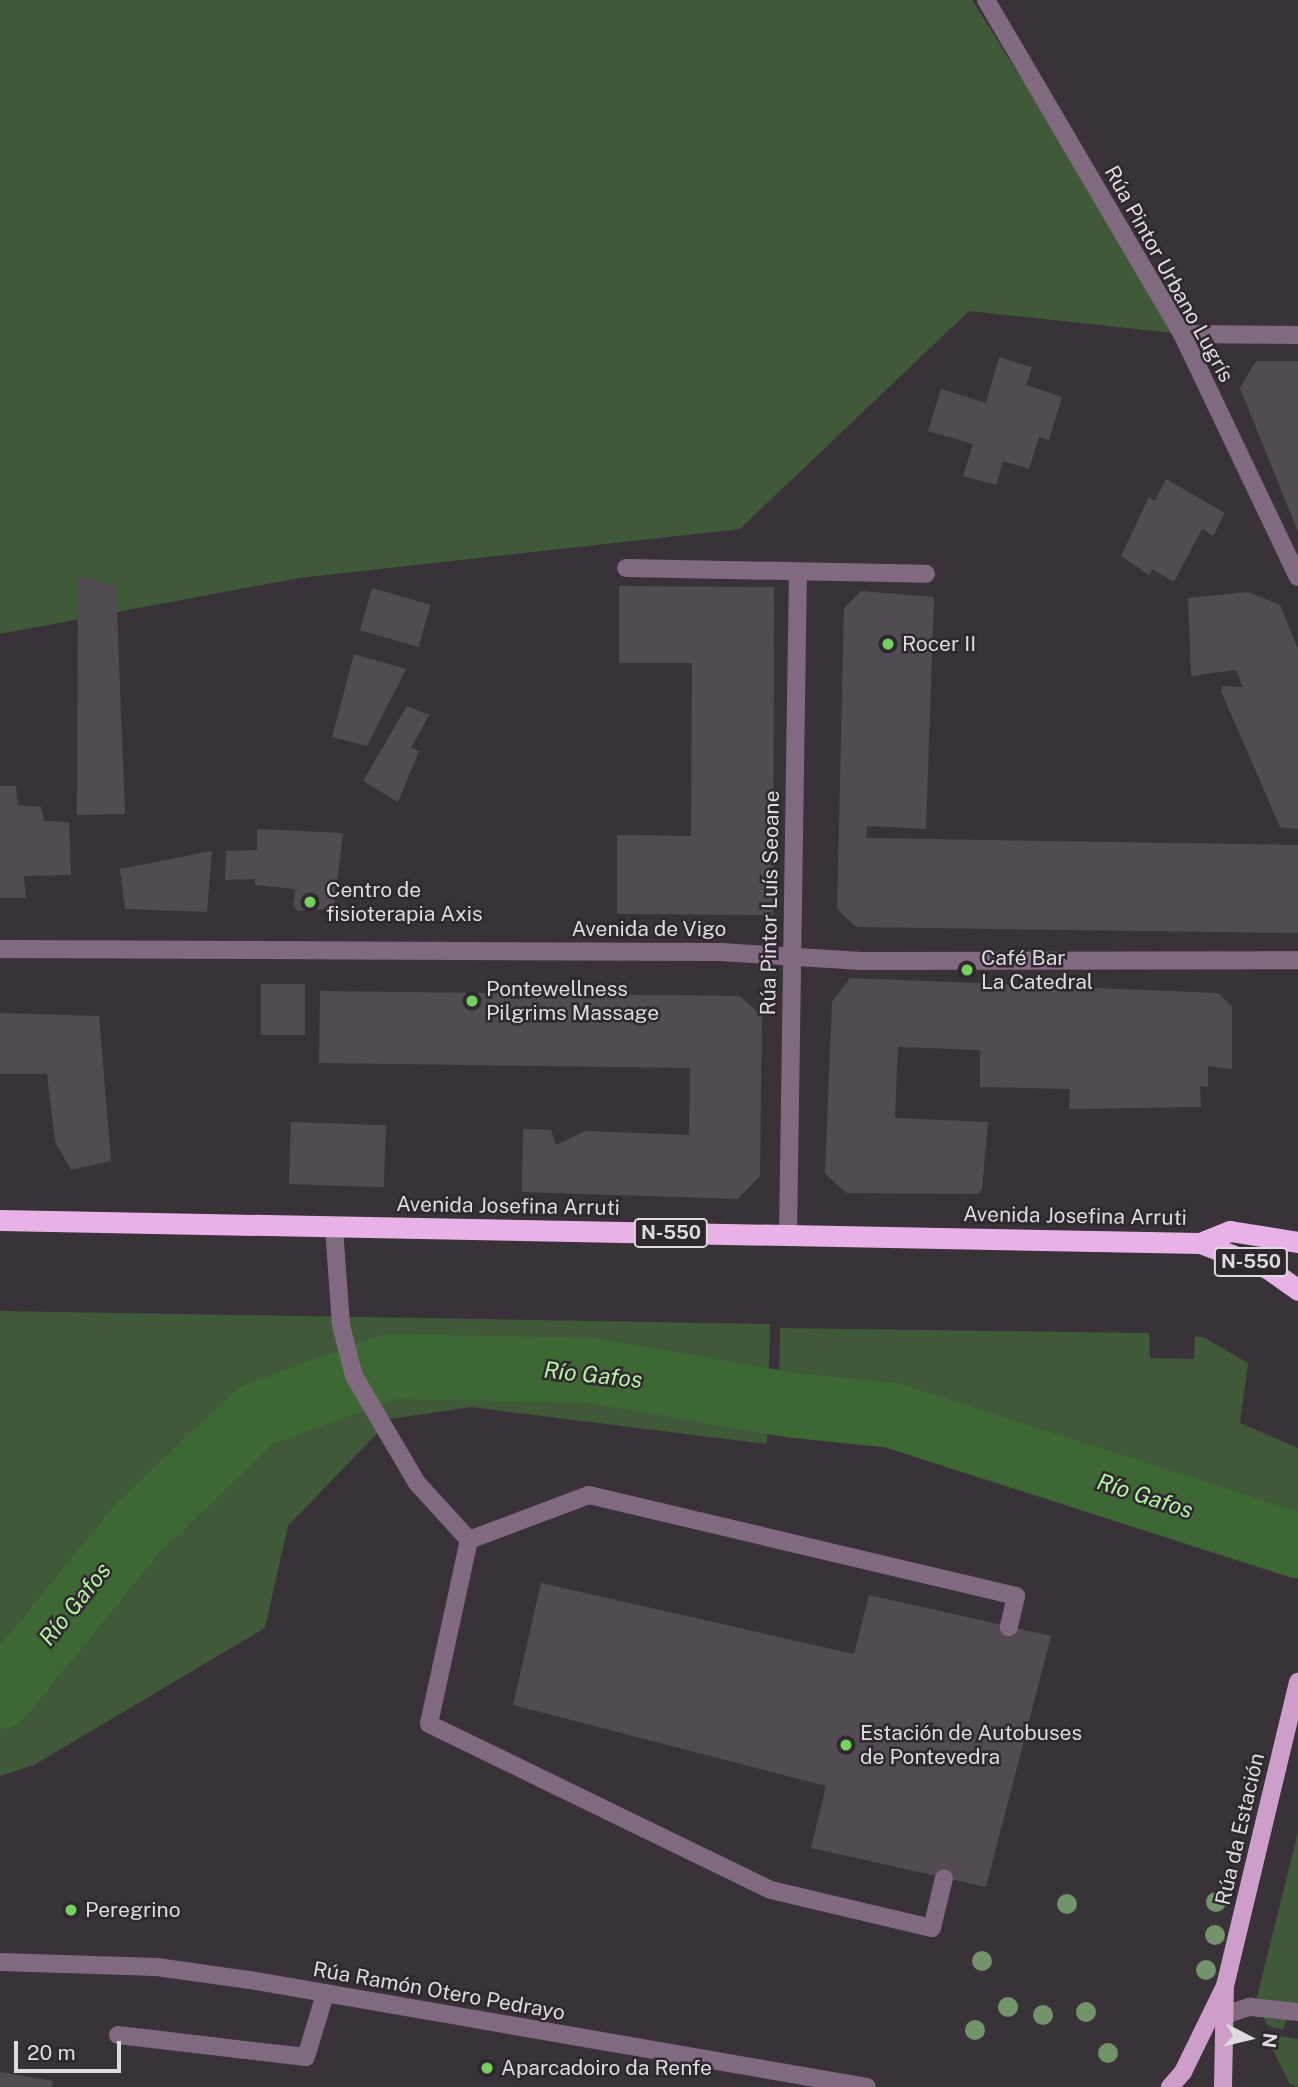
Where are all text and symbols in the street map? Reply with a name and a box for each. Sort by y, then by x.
street label: Rúa Pintor Urbano Lugrís [1099,161,1239,387]
place label: Rocer II [902,631,976,657]
marker: Rocer II [880,636,896,652]
street label: Rúa Pintor Luís Seoane [755,790,785,1016]
place label: Centro de fisioterapia Axis [326,877,483,927]
marker: Centro de fisioterapia Axis [300,892,320,912]
street label: Avenida de Vigo [571,916,727,942]
place label: Café Bar La Catedral [981,945,1093,995]
marker: Café Bar La Catedral [959,962,975,978]
place label: Pontewellness Pilgrims Massage [486,976,659,1026]
marker: Pontewellness Pilgrims Massage [464,993,480,1009]
street label: Avenida Josefina Arruti [396,1191,620,1221]
street label: Avenida Josefina Arruti [963,1201,1187,1231]
road number: N-550 [632,1218,710,1248]
road number: N-550 [1212,1246,1290,1278]
water label: Río Gafos [542,1356,644,1394]
water label: Río Gafos [1094,1468,1196,1524]
water label: Río Gafos [33,1557,117,1651]
place label: Estación de Autobuses de Pontevedra [860,1720,1082,1770]
marker: Estación de Autobuses de Pontevedra [838,1737,854,1753]
street label: Rúa da Estación [1210,1750,1270,1908]
place label: Peregrino [85,1897,181,1923]
marker: Peregrino [63,1902,79,1918]
street label: Rúa Ramón Otero Pedrayo [311,1956,567,2026]
north arrow [1214,2003,1284,2073]
scale bar [18,2028,124,2072]
text: N [1258,2032,1282,2049]
text: 20 m [27,2040,76,2065]
place label: Aparcadoiro da Renfe [501,2055,712,2081]
marker: Aparcadoiro da Renfe [479,2060,495,2076]

